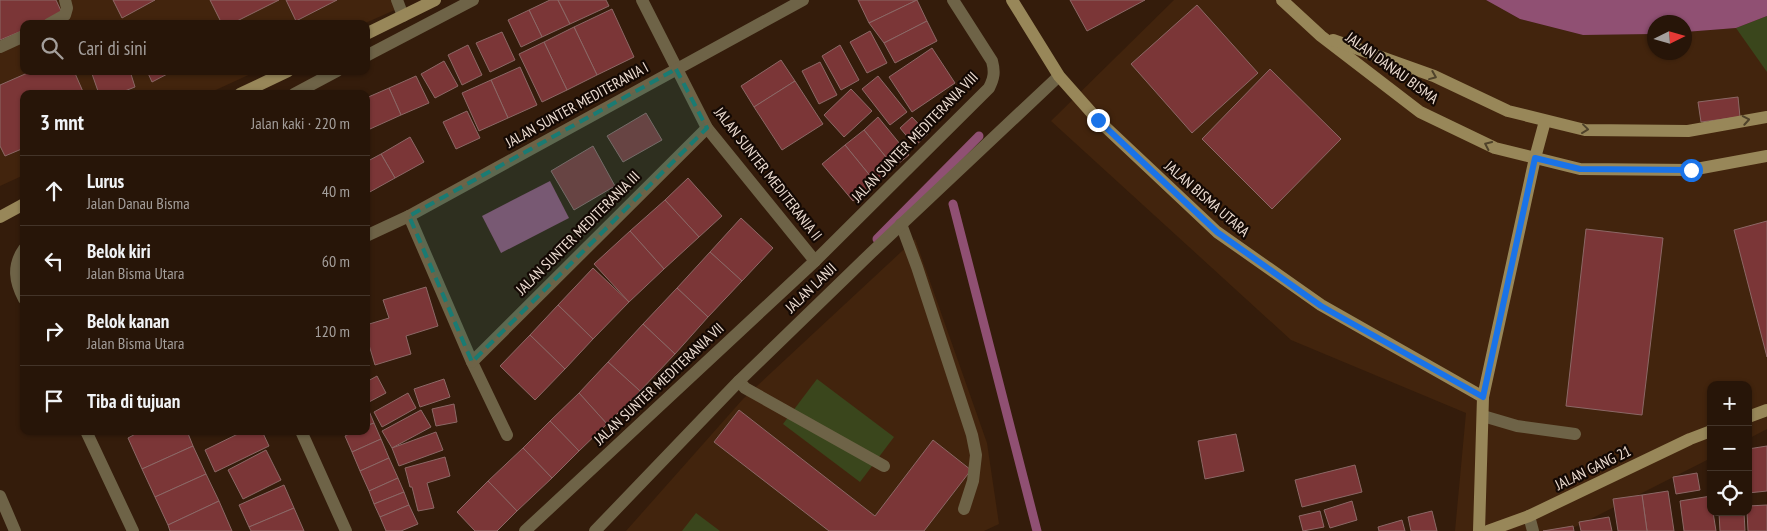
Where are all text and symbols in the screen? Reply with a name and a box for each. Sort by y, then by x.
north arrow [1647,15,1692,60]
search box [20,20,370,75]
street label: JALAN DANAU BISMA [1341,27,1443,108]
icon: search [38,34,66,62]
text: Cari di sini [78,36,147,60]
street label: JALAN SUNTER MEDITERANIA I [501,57,652,152]
street label: JALAN SUNTER MEDITERANIA VIII [847,67,982,207]
one-way arrow [1428,70,1436,80]
street label: JALAN SUNTER MEDITERANIA II [710,102,826,244]
text: 3 mnt [40,109,84,136]
route end [1087,109,1110,132]
text: Jalan kaki · 220 m [251,113,350,133]
one-way arrow [1742,116,1751,126]
one-way arrow [1581,123,1589,134]
one-way arrow [1485,142,1494,152]
street label: JALAN BISMA UTARA [1160,156,1254,241]
route start [1680,159,1703,182]
street label: JALAN SUNTER MEDITERANIA III [511,167,644,299]
text: Lurus [87,169,124,193]
icon: ahead [40,177,68,205]
text: 40 m [322,181,350,201]
text: Jalan Danau Bisma [87,193,190,213]
text: Belok kiri [87,239,151,263]
icon: left [40,247,68,275]
text: 60 m [322,251,350,271]
street label: JALAN LANJI [780,259,840,317]
text: Jalan Bisma Utara [87,263,184,283]
text: Belok kanan [87,309,169,333]
icon: right [40,317,68,345]
street label: JALAN SUNTER MEDITERANIA VII [589,319,728,449]
text: 120 m [315,321,350,341]
text: Jalan Bisma Utara [87,333,184,353]
map controls [1707,381,1752,516]
button: + [1707,381,1752,426]
icon: arrive [40,387,68,415]
text: Tiba di tujuan [87,389,180,413]
button: − [1707,426,1752,471]
street label: JALAN GANG 21 [1551,441,1634,494]
button: locate [1707,471,1752,516]

